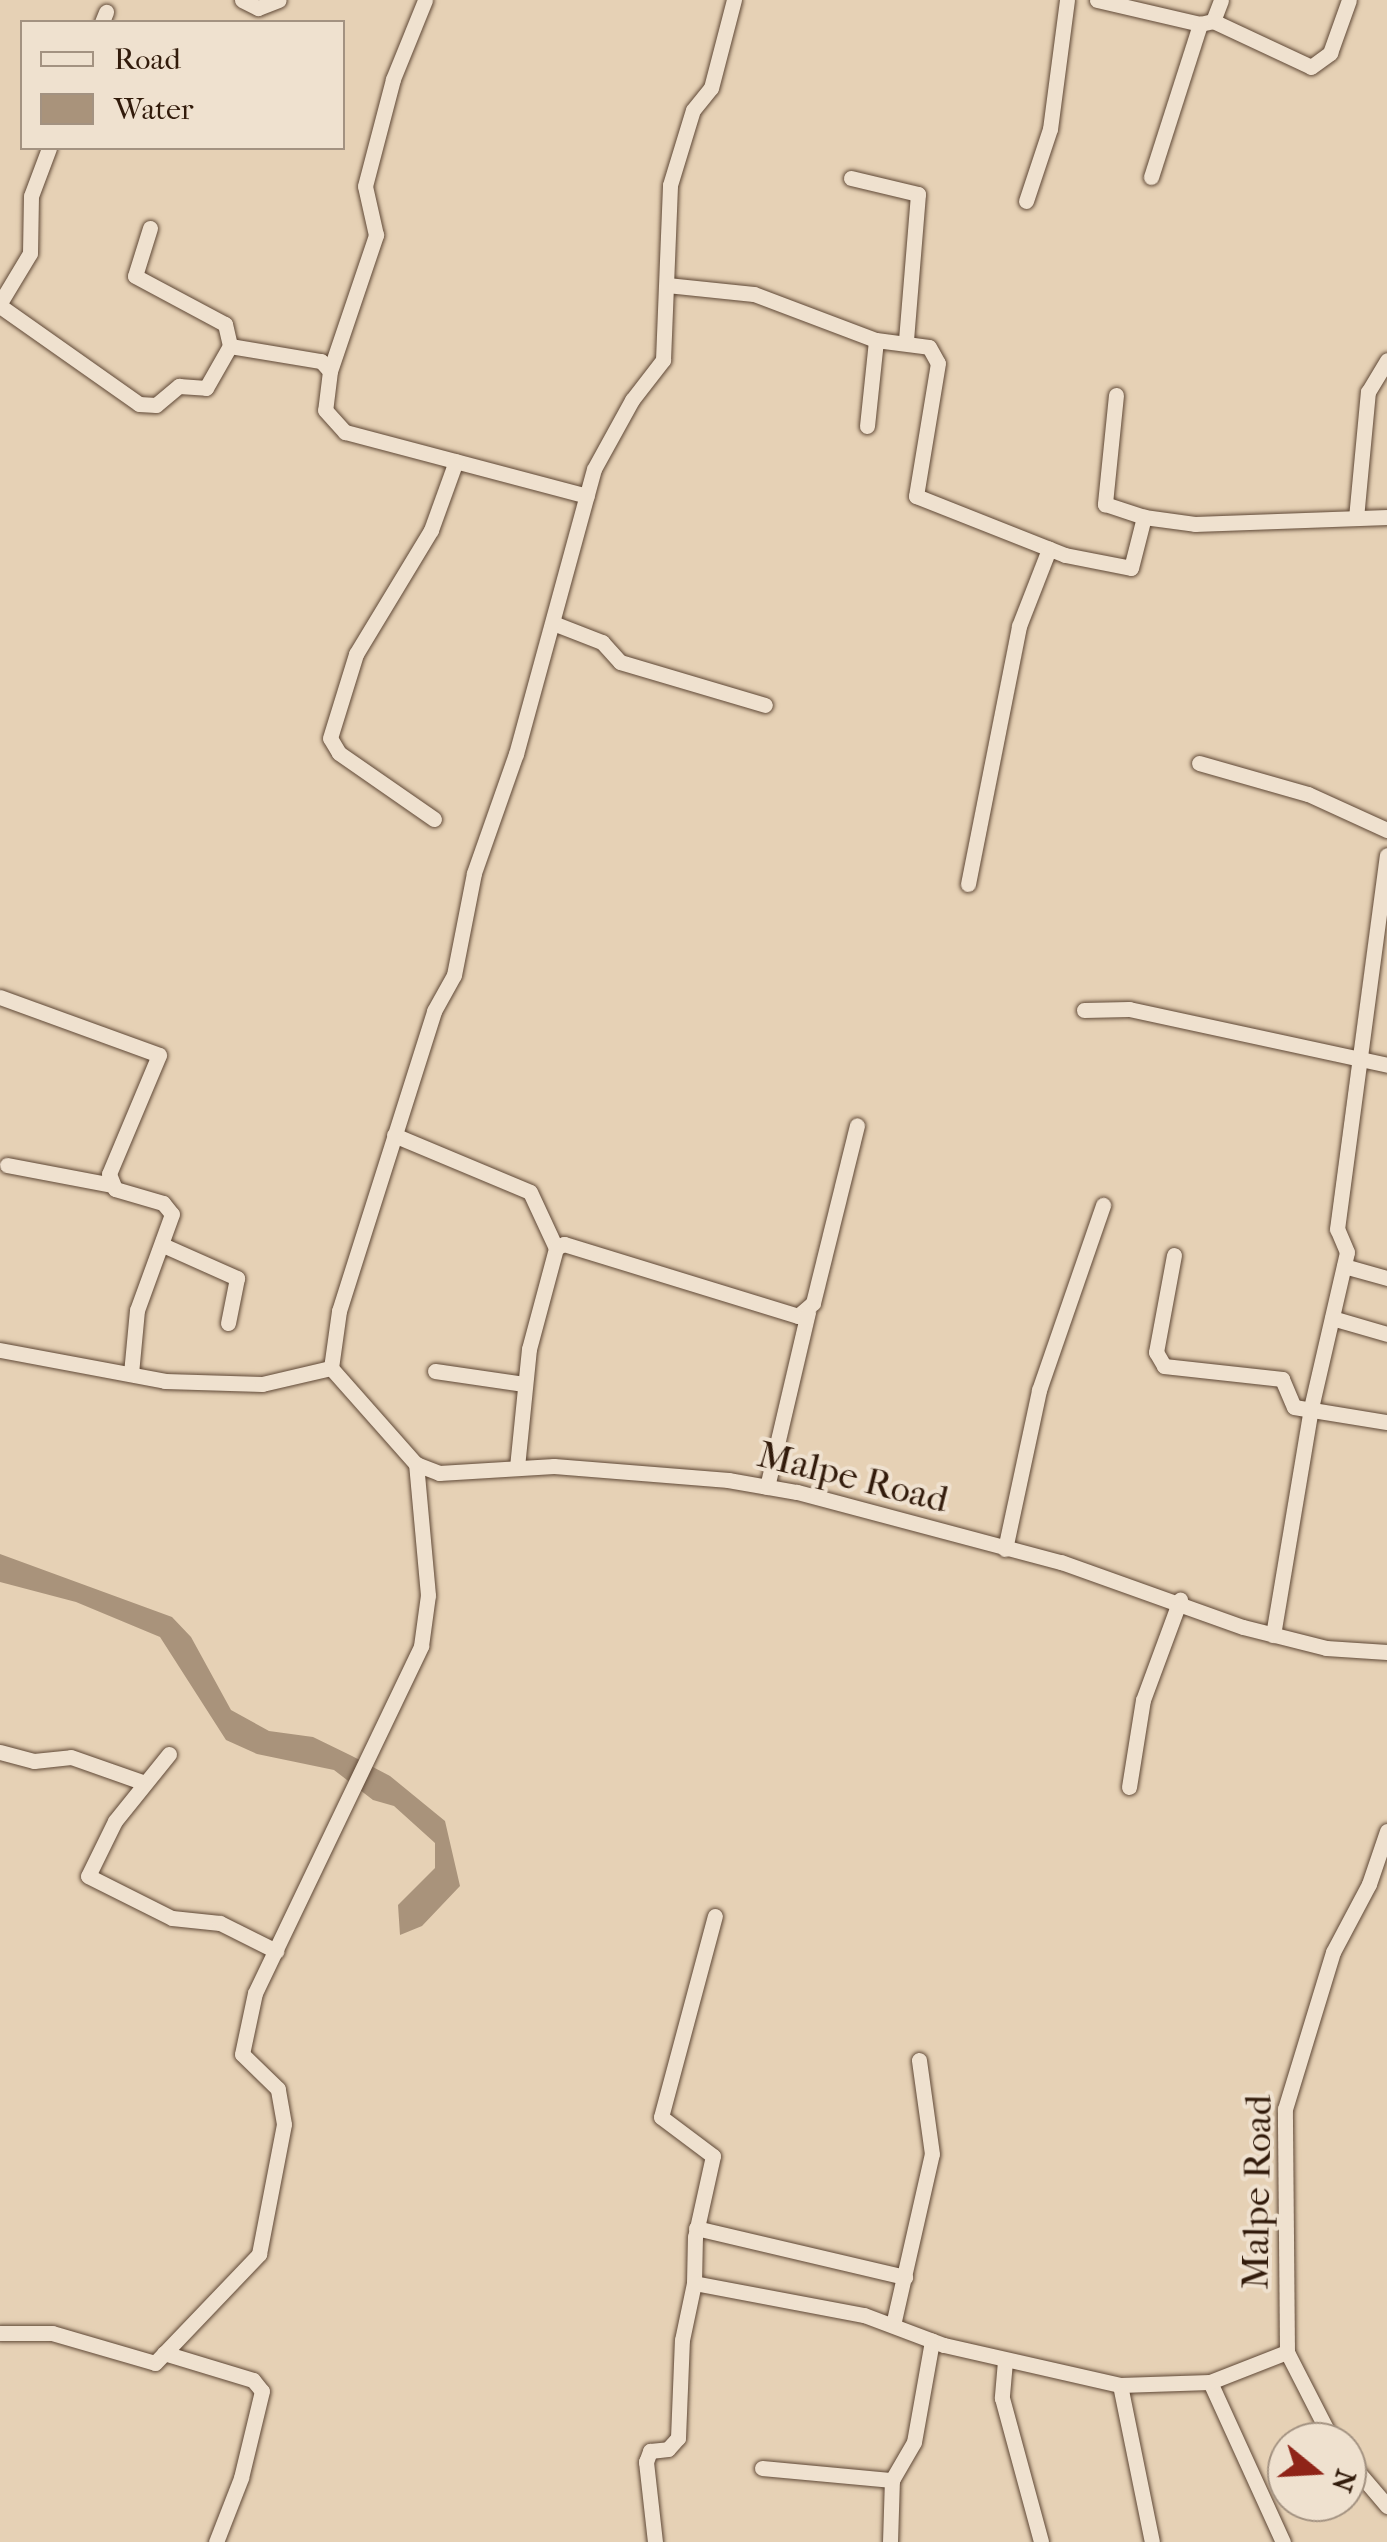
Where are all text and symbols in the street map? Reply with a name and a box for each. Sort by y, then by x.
legend [20,20,345,150]
text: Road [114,42,181,77]
text: Water [114,92,194,127]
street label: Malpe Road [753,1431,953,1523]
street label: Malpe Road [1233,2094,1281,2290]
north arrow [1267,2422,1367,2522]
text: N [1325,2466,1363,2496]

